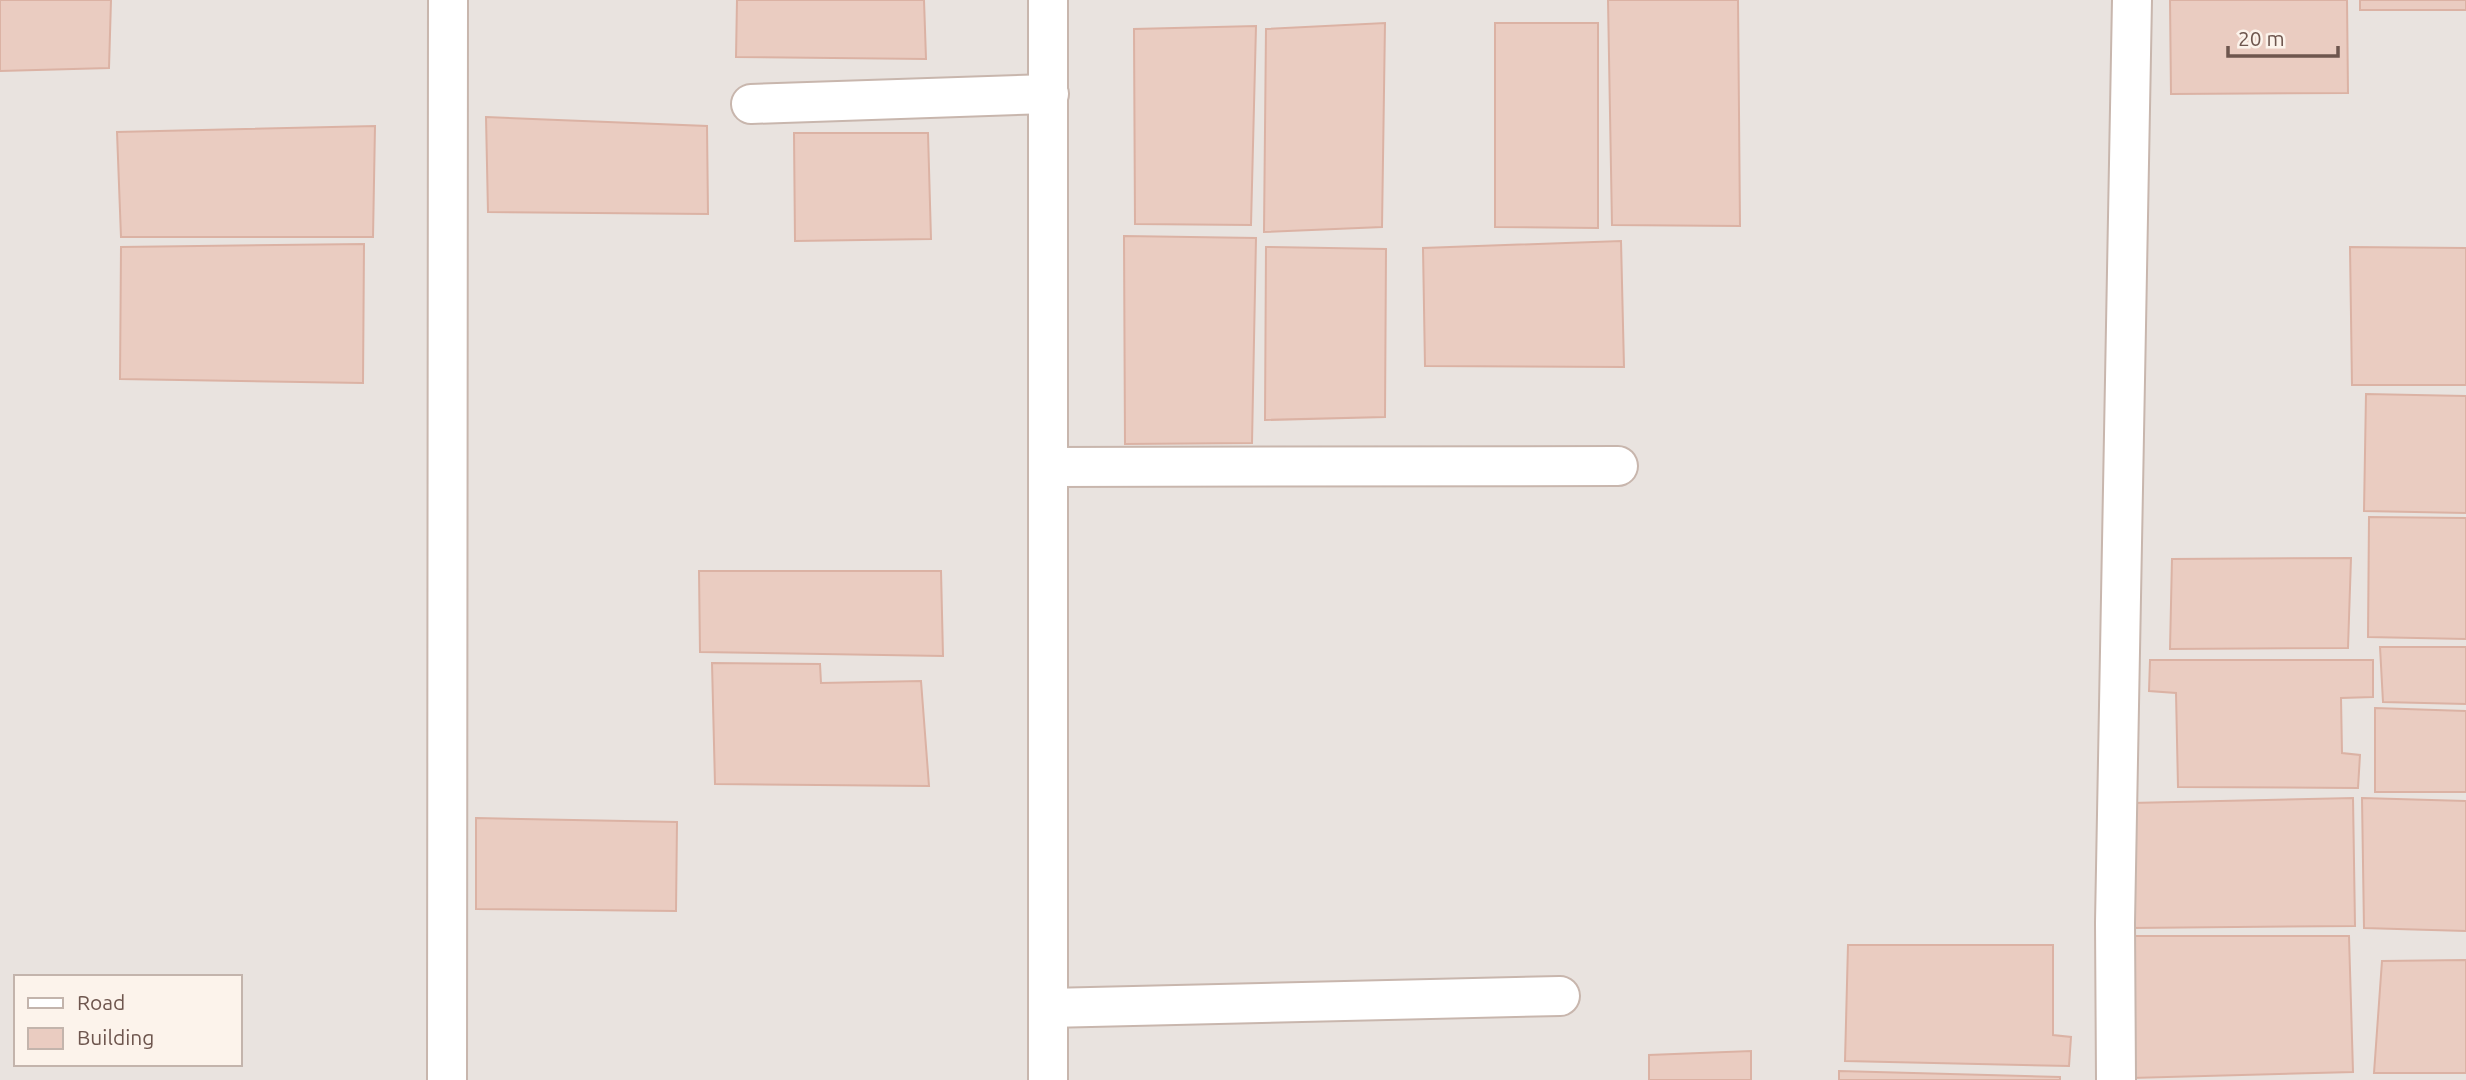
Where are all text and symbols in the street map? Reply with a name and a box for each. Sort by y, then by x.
scale bar [2228,14,2338,58]
text: 20 m [2238,26,2285,50]
legend [14,975,242,1066]
text: Road [77,990,125,1014]
text: Building [77,1025,154,1049]

